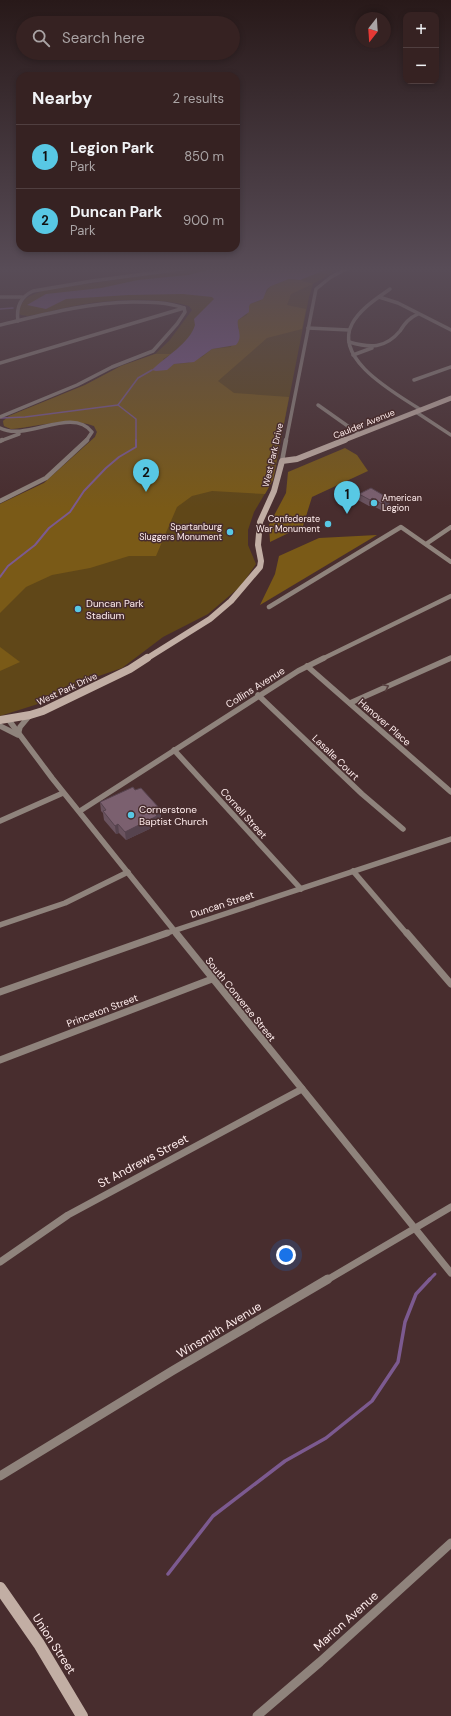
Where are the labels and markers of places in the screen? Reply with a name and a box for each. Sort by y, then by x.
pin: 2 [133,459,159,492]
pin: 1 [334,481,360,514]
place label: American Legion [382,492,422,514]
marker: American Legion [369,498,379,508]
place label: Confederate War Monument [256,513,320,535]
marker: Confederate War Monument [323,519,333,529]
place label: Spartanburg Sluggers Monument [139,521,222,543]
marker: Spartanburg Sluggers Monument [225,527,235,537]
place label: Duncan Park Stadium [86,597,144,622]
marker: Duncan Park Stadium [73,604,83,614]
place label: Cornerstone Baptist Church [139,803,208,828]
marker: Cornerstone Baptist Church [126,810,136,820]

